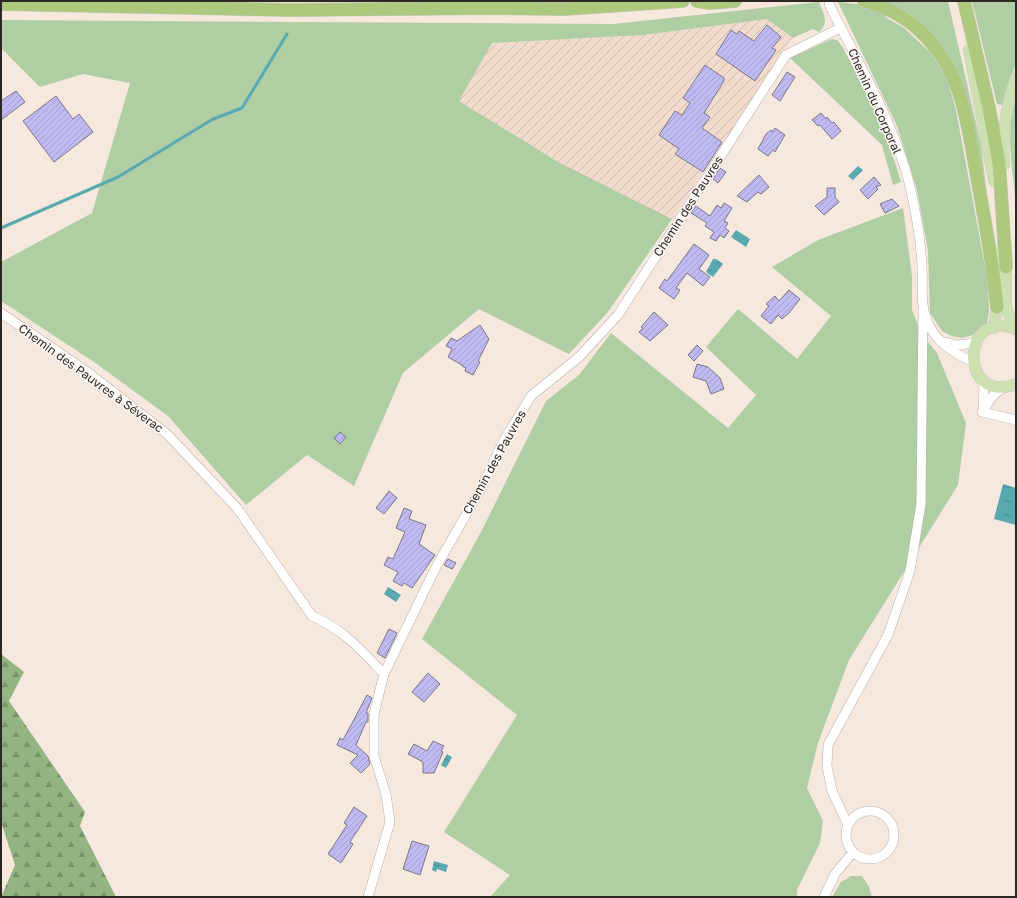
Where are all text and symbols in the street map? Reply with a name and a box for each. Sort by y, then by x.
street label: Chemin du Corporal [845,46,905,156]
street label: Chemin des Pauvres [650,153,726,259]
street label: Chemin des Pauvres à Séverac [16,320,167,436]
street label: Chemin des Pauvres [459,407,529,517]

